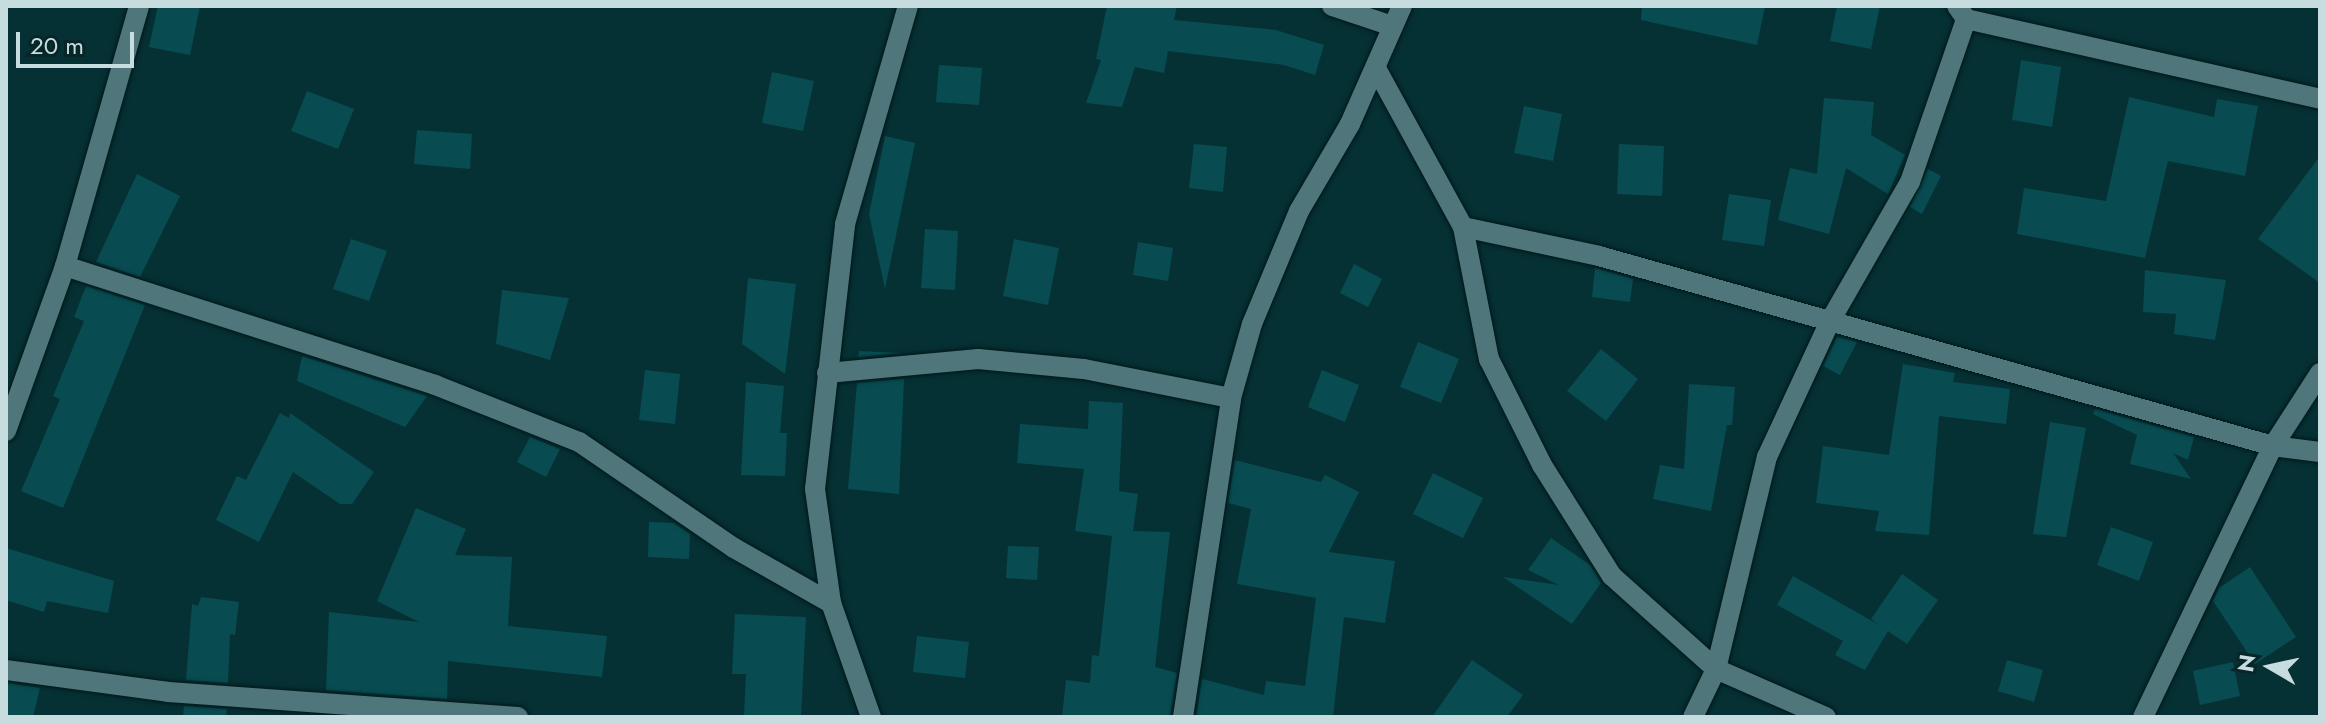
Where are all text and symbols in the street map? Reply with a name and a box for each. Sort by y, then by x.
scale bar [20,16,138,66]
text: 20 m [30,28,84,63]
north arrow [2230,627,2310,707]
text: N [2229,652,2263,674]

